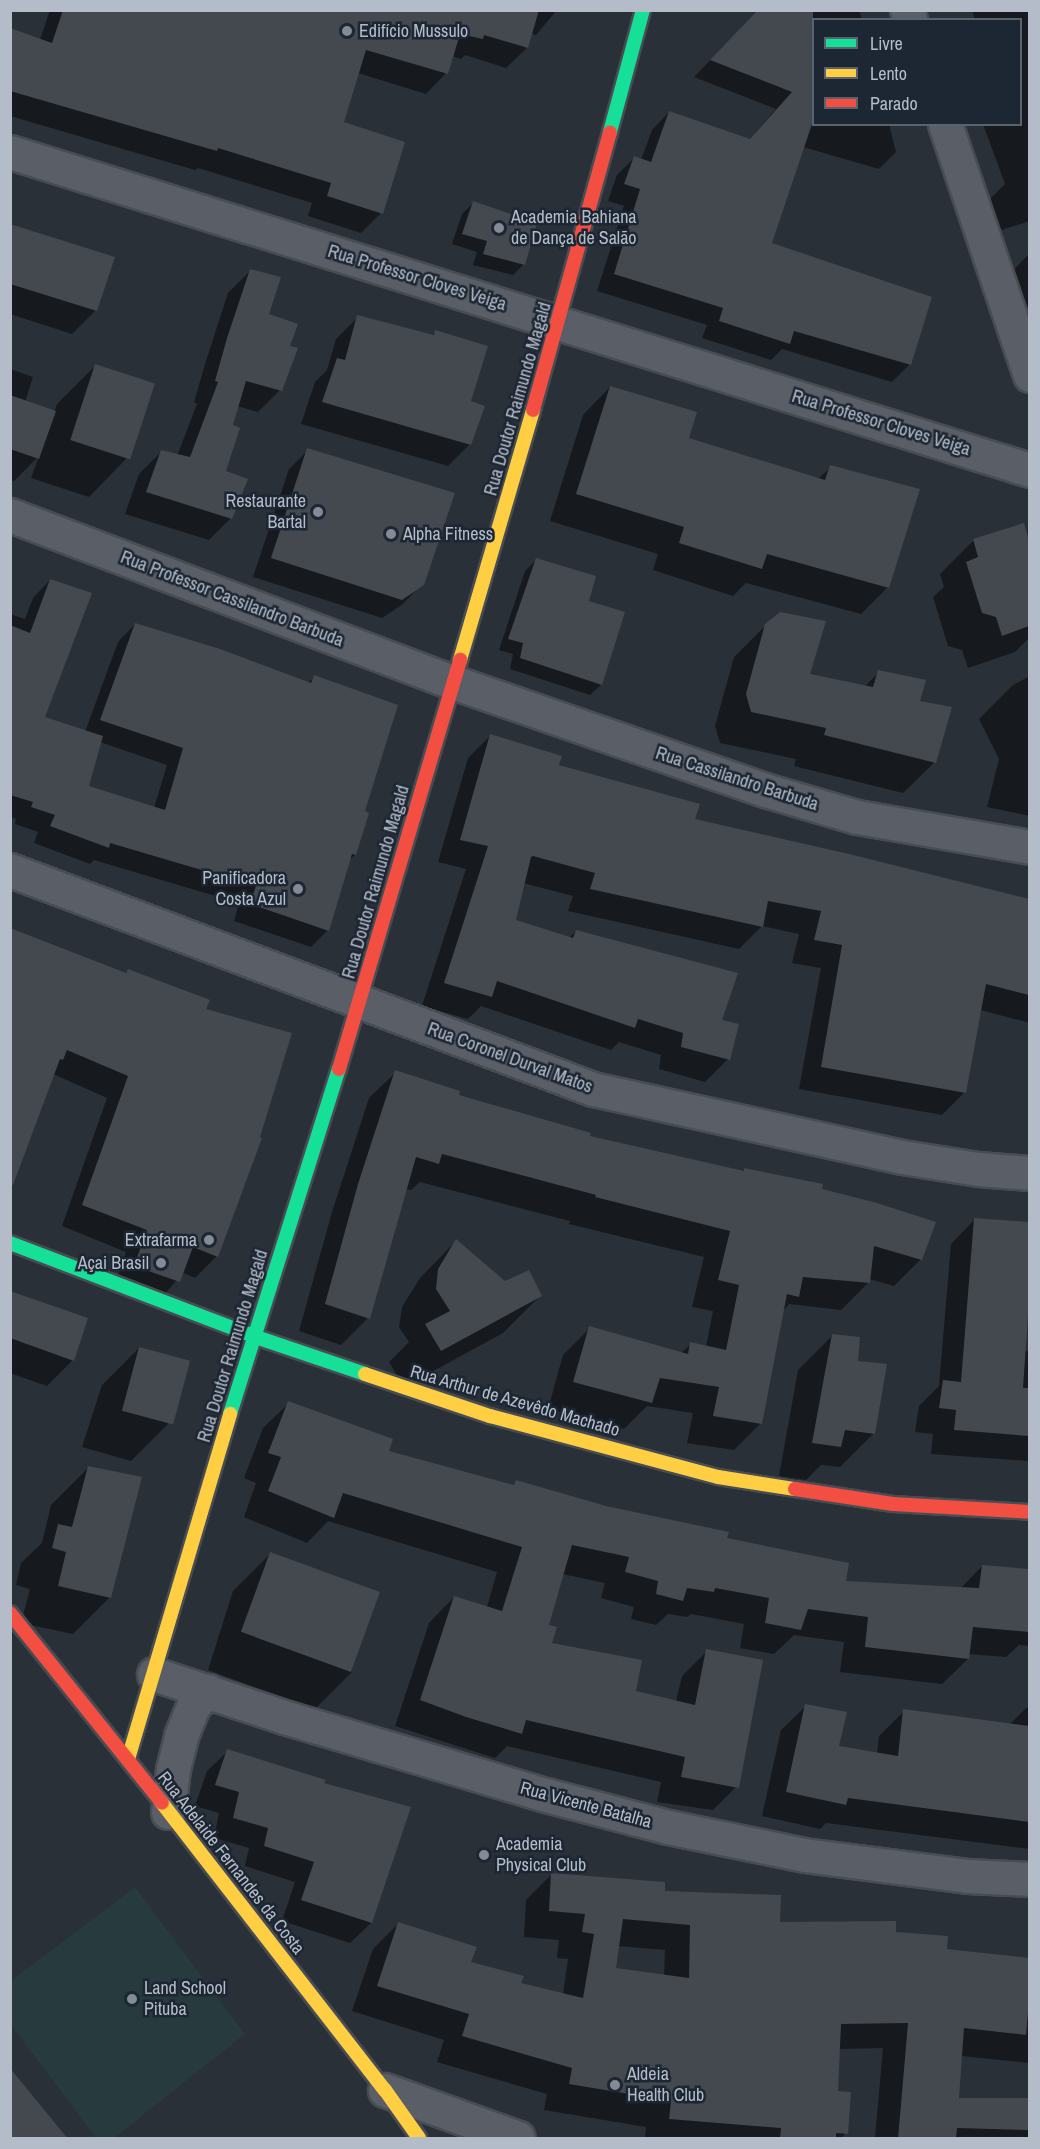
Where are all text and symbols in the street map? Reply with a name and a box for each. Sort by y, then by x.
legend [812,18,1022,126]
place label: Edifício Mussulo [359,20,468,42]
marker: Edifício Mussulo [340,24,354,38]
text: Livre [870,31,903,56]
text: Lento [870,61,907,86]
text: Parado [870,91,918,116]
place label: Academia Bahiana de Dança de Salão [511,207,637,250]
marker: Academia Bahiana de Dança de Salão [492,221,506,235]
street label: Rua Professor Cloves Veiga [325,241,509,315]
street label: Rua Doutor Raimundo Magald [480,300,556,498]
street label: Rua Professor Cloves Veiga [789,386,973,460]
place label: Restaurante Bartal [226,491,306,534]
marker: Restaurante Bartal [311,505,325,519]
place label: Alpha Fitness [403,523,493,545]
marker: Alpha Fitness [384,527,398,541]
street label: Rua Professor Cassilandro Barbuda [117,546,347,652]
street label: Rua Cassilandro Barbuda [653,742,821,816]
street label: Rua Doutor Raimundo Magald [338,783,414,981]
place label: Panificadora Costa Azul [202,868,286,910]
marker: Panificadora Costa Azul [291,882,305,896]
street label: Rua Coronel Durval Matos [425,1018,595,1098]
place label: Extrafarma [125,1229,197,1251]
marker: Extrafarma [202,1233,216,1247]
street label: Rua Doutor Raimundo Magald [193,1247,273,1445]
place label: Açai Brasil [78,1252,149,1274]
marker: Açai Brasil [154,1256,168,1270]
street label: Rua Arthur de Azevêdo Machado [407,1361,623,1441]
street label: Rua Adelaide Fernandes da Costa [153,1767,309,1959]
street label: Rua Vicente Batalha [518,1777,654,1833]
place label: Academia Physical Club [496,1834,586,1876]
marker: Academia Physical Club [477,1848,491,1862]
place label: Land School Pituba [144,1978,226,2020]
marker: Land School Pituba [125,1992,139,2006]
place label: Aldeia Health Club [627,2064,704,2106]
marker: Aldeia Health Club [608,2078,622,2092]

